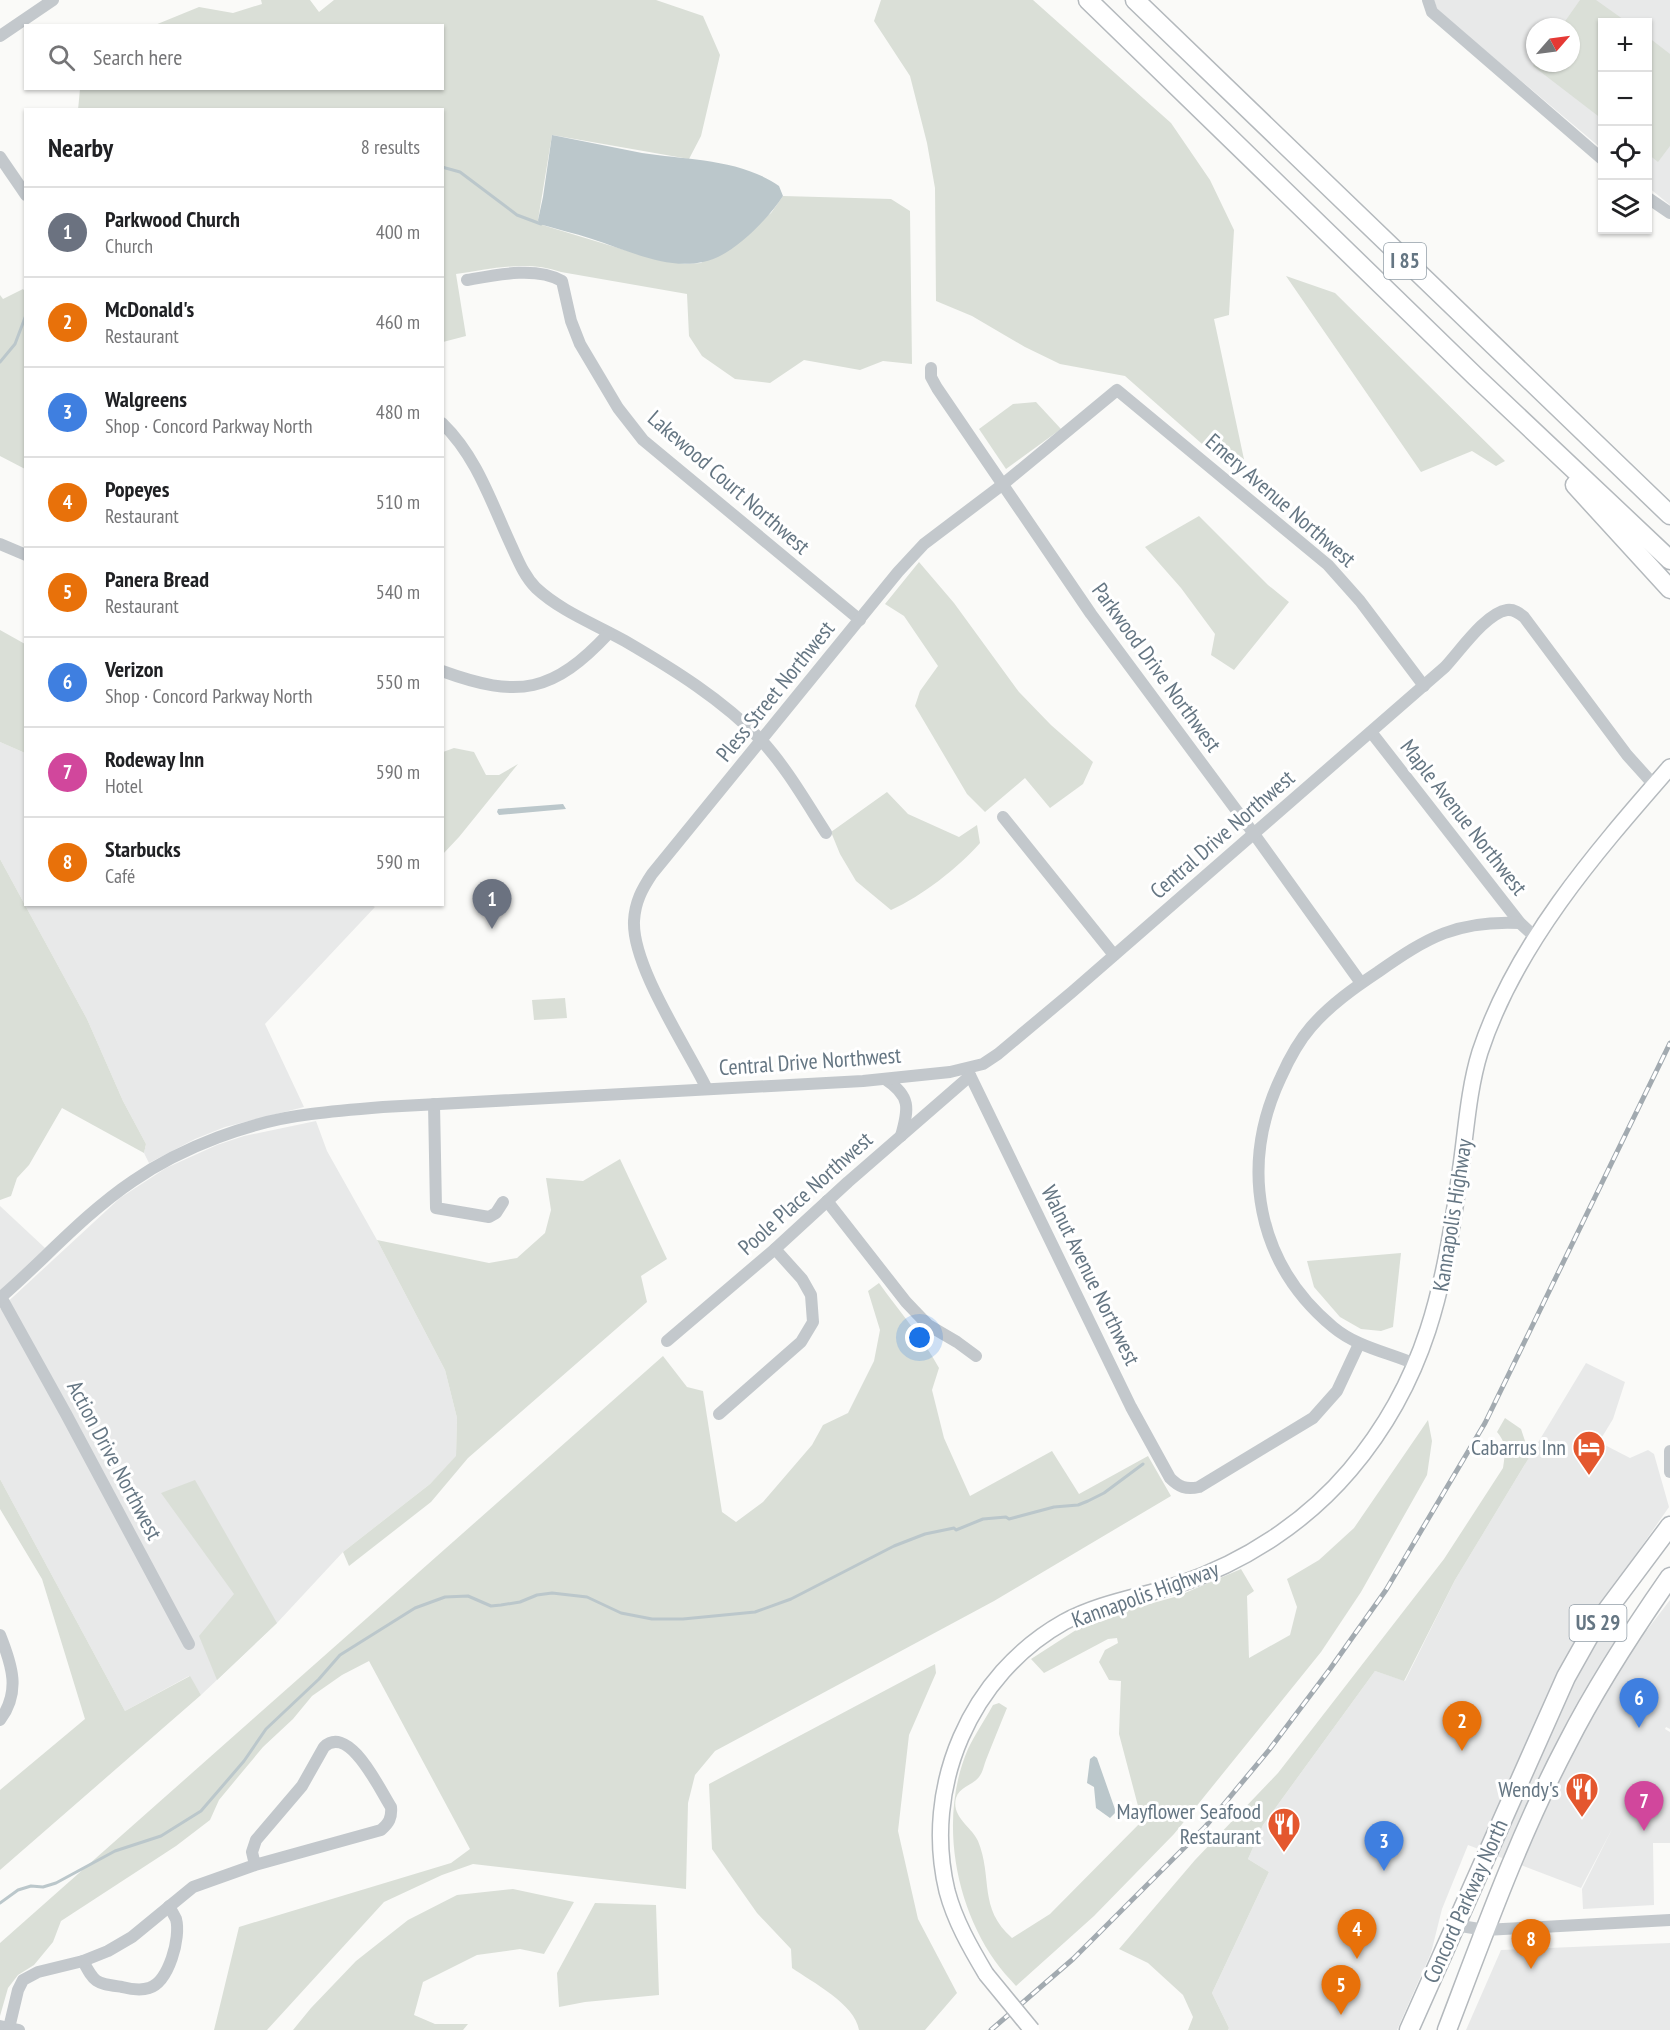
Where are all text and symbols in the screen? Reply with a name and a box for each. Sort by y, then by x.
north arrow [1526,18,1580,72]
map controls [1598,18,1652,234]
button: + [1598,18,1652,72]
search box [24,24,444,90]
icon: search [45,41,78,74]
text: Search here [93,43,182,71]
button: − [1598,72,1652,126]
button: locate [1598,126,1652,180]
text: Nearby [48,131,113,164]
text: 8 results [361,134,420,160]
button: layers [1598,180,1652,234]
text: Parkwood Church [105,205,240,233]
text: 1 [63,219,72,245]
text: 400 m [376,219,420,245]
text: Church [105,233,153,259]
road number: I 85 [1384,243,1426,279]
text: McDonald's [105,295,194,323]
text: 2 [63,309,72,335]
text: 460 m [376,309,420,335]
text: Restaurant [105,323,179,349]
text: Walgreens [105,385,187,413]
text: 3 [63,399,72,425]
text: 480 m [376,399,420,425]
street label: Lakewood Court Northwest [642,404,816,560]
text: Shop · Concord Parkway North [105,413,313,439]
street label: Emery Avenue Northwest [1200,427,1362,573]
text: Popeyes [105,475,169,503]
text: 4 [63,489,72,515]
text: 510 m [376,489,420,515]
text: Restaurant [105,503,179,529]
text: Panera Bread [105,565,209,593]
street label: Parkwood Drive Northwest [1086,577,1228,757]
text: 5 [63,579,72,605]
text: 540 m [376,579,420,605]
text: Restaurant [105,593,179,619]
street label: Pless Street Northwest [710,615,840,767]
text: Verizon [105,655,163,683]
text: 6 [63,669,72,695]
text: 550 m [376,669,420,695]
text: Shop · Concord Parkway North [105,683,313,709]
street label: Maple Avenue Northwest [1394,734,1534,900]
text: Rodeway Inn [105,745,204,773]
text: 7 [63,759,72,785]
text: 590 m [376,759,420,785]
street label: Central Drive Northwest [1144,764,1300,904]
text: Hotel [105,773,143,799]
text: Starbucks [105,835,181,863]
text: 8 [63,849,72,875]
text: 590 m [376,849,420,875]
text: Café [105,863,135,889]
pin: 1 [472,880,512,929]
street label: Central Drive Northwest [718,1041,902,1081]
street label: Poole Place Northwest [732,1125,878,1261]
street label: Kannapolis Highway [1426,1136,1478,1293]
street label: Walnut Avenue Northwest [1035,1181,1147,1369]
your location [905,1323,934,1352]
street label: Action Drive Northwest [61,1376,169,1544]
hotel icon: Cabarrus Inn [1571,1429,1607,1476]
place label: Cabarrus Inn [1471,1433,1566,1461]
street label: Kannapolis Highway [1068,1554,1223,1634]
road number: US 29 [1570,1605,1626,1641]
pin: 6 [1620,1678,1658,1728]
pin: 2 [1442,1702,1482,1751]
restaurant icon: Wendy's [1564,1771,1600,1818]
place label: Wendy's [1498,1775,1559,1803]
pin: 7 [1624,1782,1664,1831]
place label: Mayflower Seafood Restaurant [1116,1797,1261,1850]
restaurant icon: Mayflower Seafood Restaurant [1266,1806,1302,1853]
street label: Concord Parkway North [1416,1815,1514,1987]
pin: 3 [1364,1822,1404,1871]
pin: 4 [1338,1910,1376,1959]
pin: 8 [1512,1920,1550,1969]
pin: 5 [1322,1966,1360,2015]

